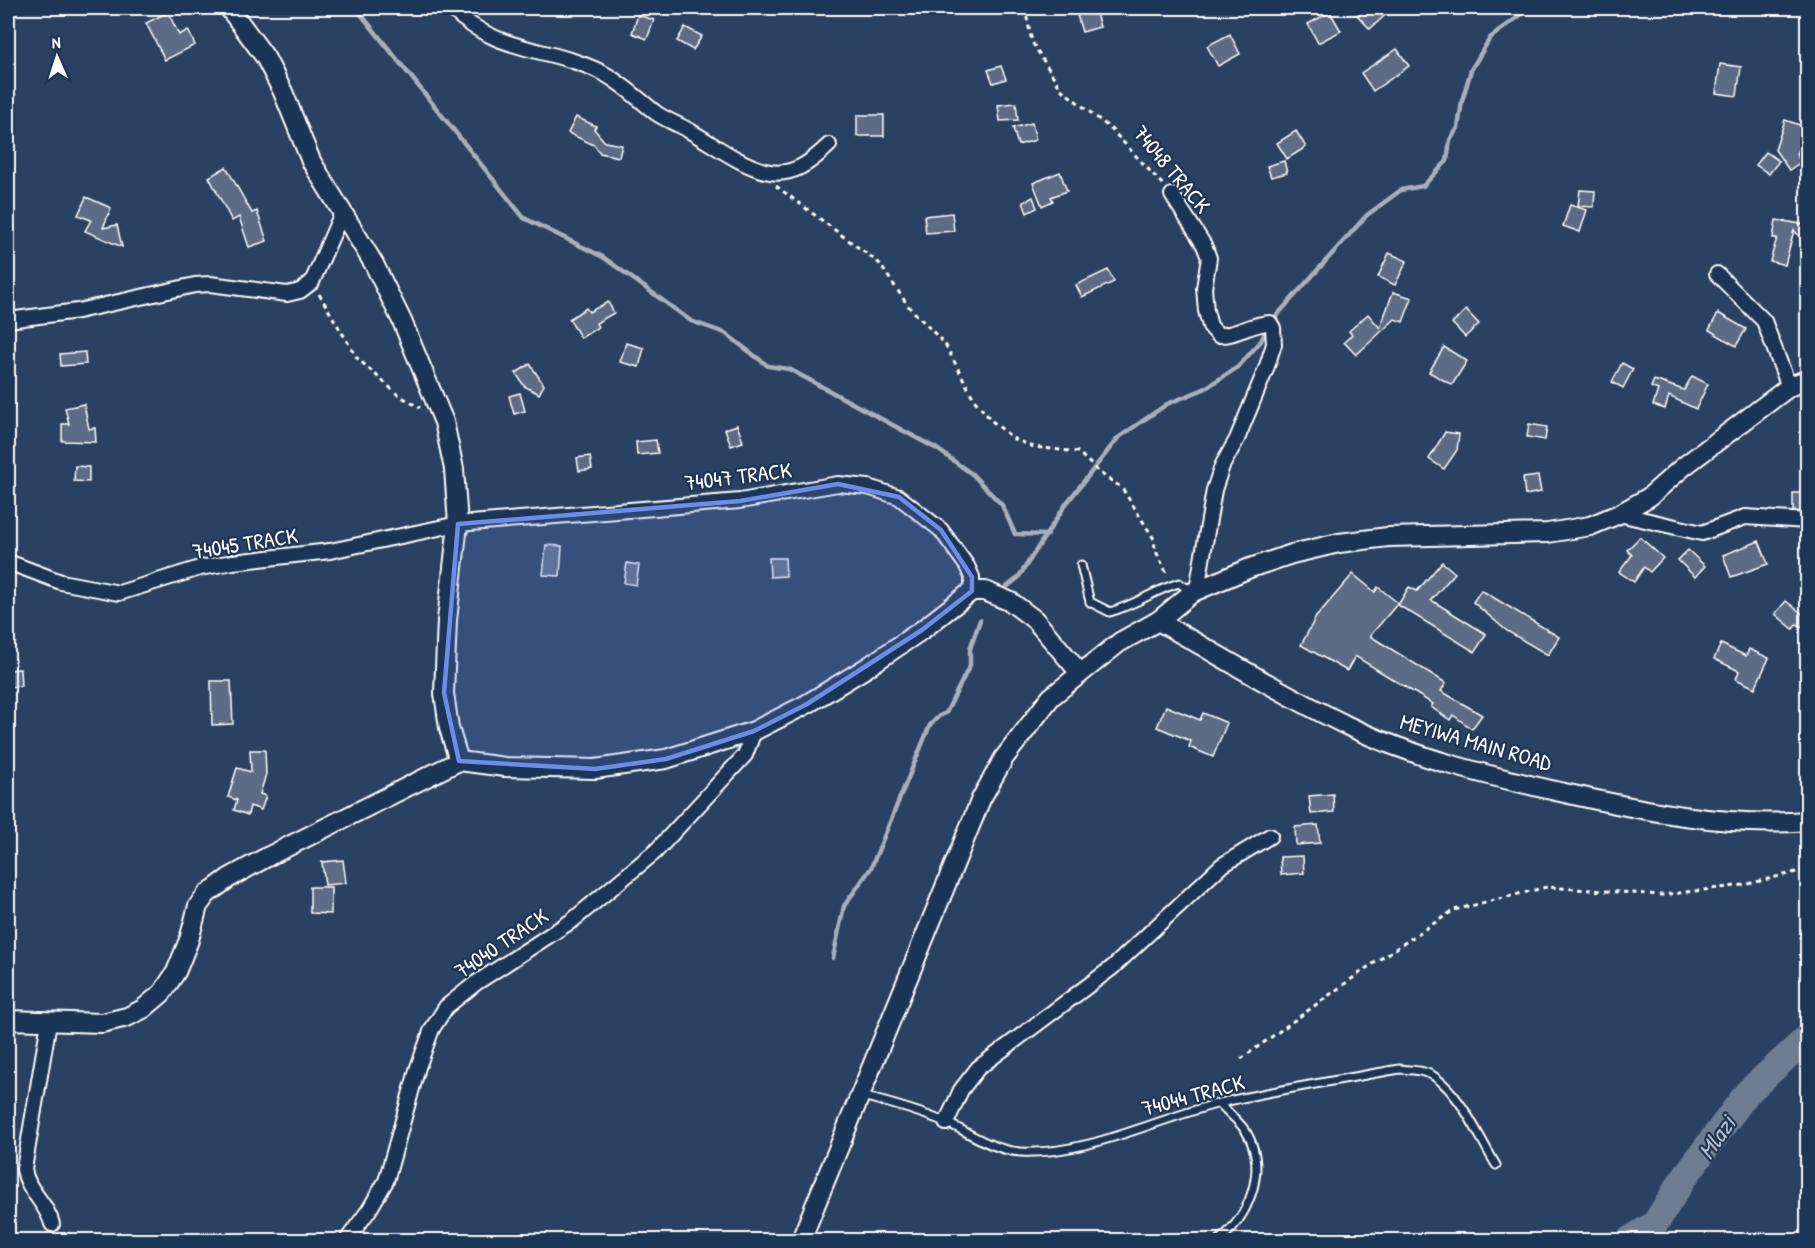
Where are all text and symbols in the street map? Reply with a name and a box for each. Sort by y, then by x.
north arrow [27,27,87,87]
text: N [51,31,62,53]
street label: 74048 TRACK [1126,119,1218,220]
street label: 74047 TRACK [683,454,794,497]
street label: 74045 TRACK [190,520,300,566]
street label: MEYIWA MAIN ROAD [1397,706,1556,778]
street label: 74040 TRACK [448,900,554,985]
street label: 74044 TRACK [1138,1067,1248,1123]
water label: Mlazi [1690,1107,1744,1165]

